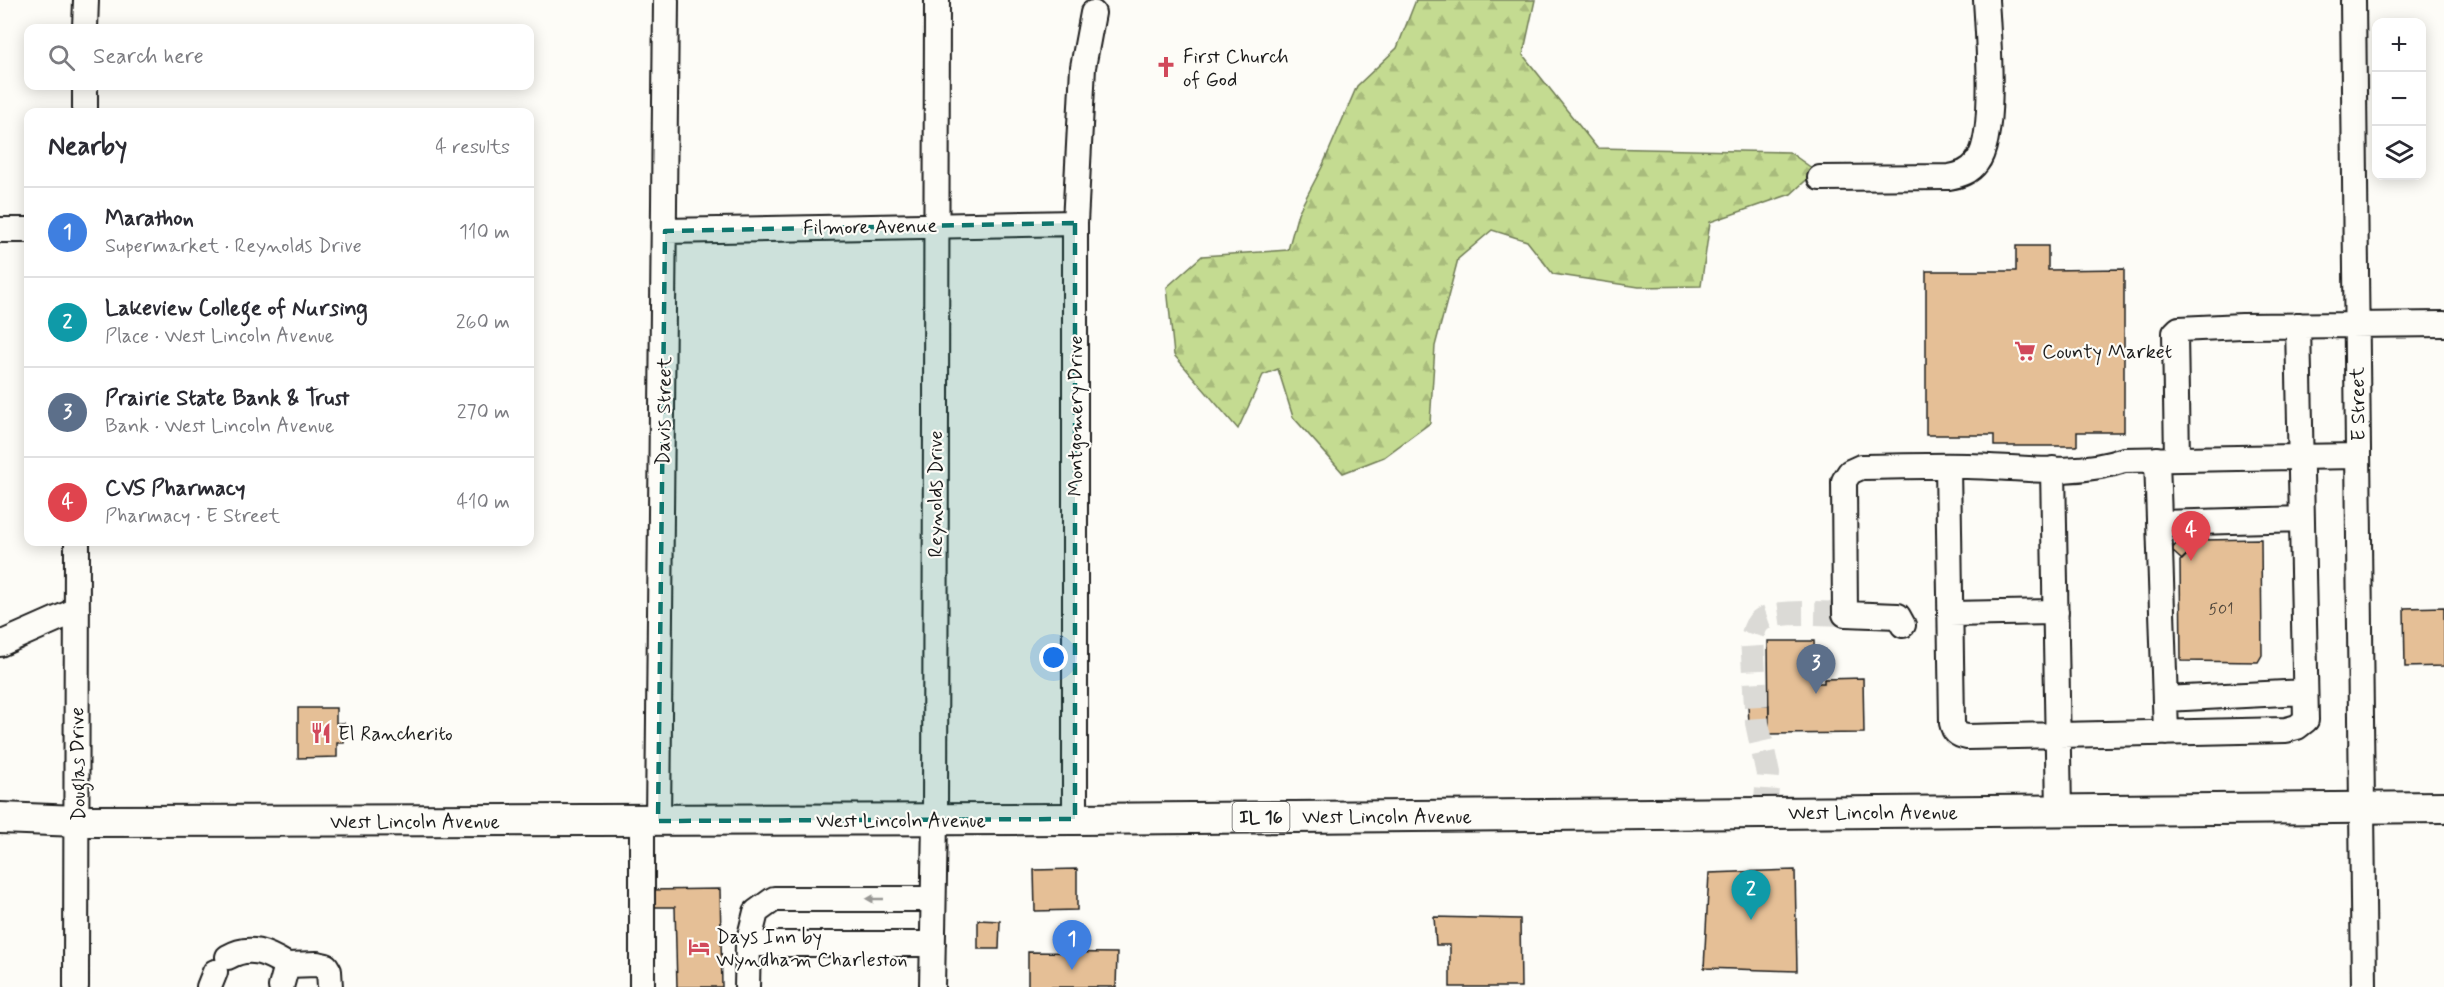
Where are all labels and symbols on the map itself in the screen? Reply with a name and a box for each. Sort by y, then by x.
place label: First Church of God [1183,44,1289,94]
church icon: First Church of God [1154,55,1178,79]
street label: Filmore Avenue [803,213,938,242]
street label: Montgomery Drive [1063,335,1090,497]
supermarket icon: County Market [2013,339,2037,363]
place label: County Market [2042,339,2172,366]
street label: Davis Street [650,356,679,466]
street label: E Street [2344,366,2373,441]
street label: Reynolds Drive [923,430,950,558]
pin: 4 [2172,512,2210,561]
house number: 501 [2209,599,2233,620]
your location [1039,643,1068,672]
pin: 3 [1796,644,1836,694]
street label: Douglas Drive [64,707,95,821]
restaurant icon: El Rancherito [309,721,333,745]
place label: El Rancherito [338,721,453,748]
street label: West Lincoln Avenue [1788,800,1958,827]
road number: IL 16 [1232,802,1290,832]
street label: West Lincoln Avenue [1302,804,1472,831]
street label: West Lincoln Avenue [816,808,986,835]
street label: West Lincoln Avenue [330,809,500,836]
pin: 2 [1732,870,1770,920]
one-way arrow [865,894,884,904]
pin: 1 [1052,920,1092,970]
place label: Days Inn by Wyndham Charleston [716,924,908,974]
hotel icon: Days Inn by Wyndham Charleston [687,935,711,959]

